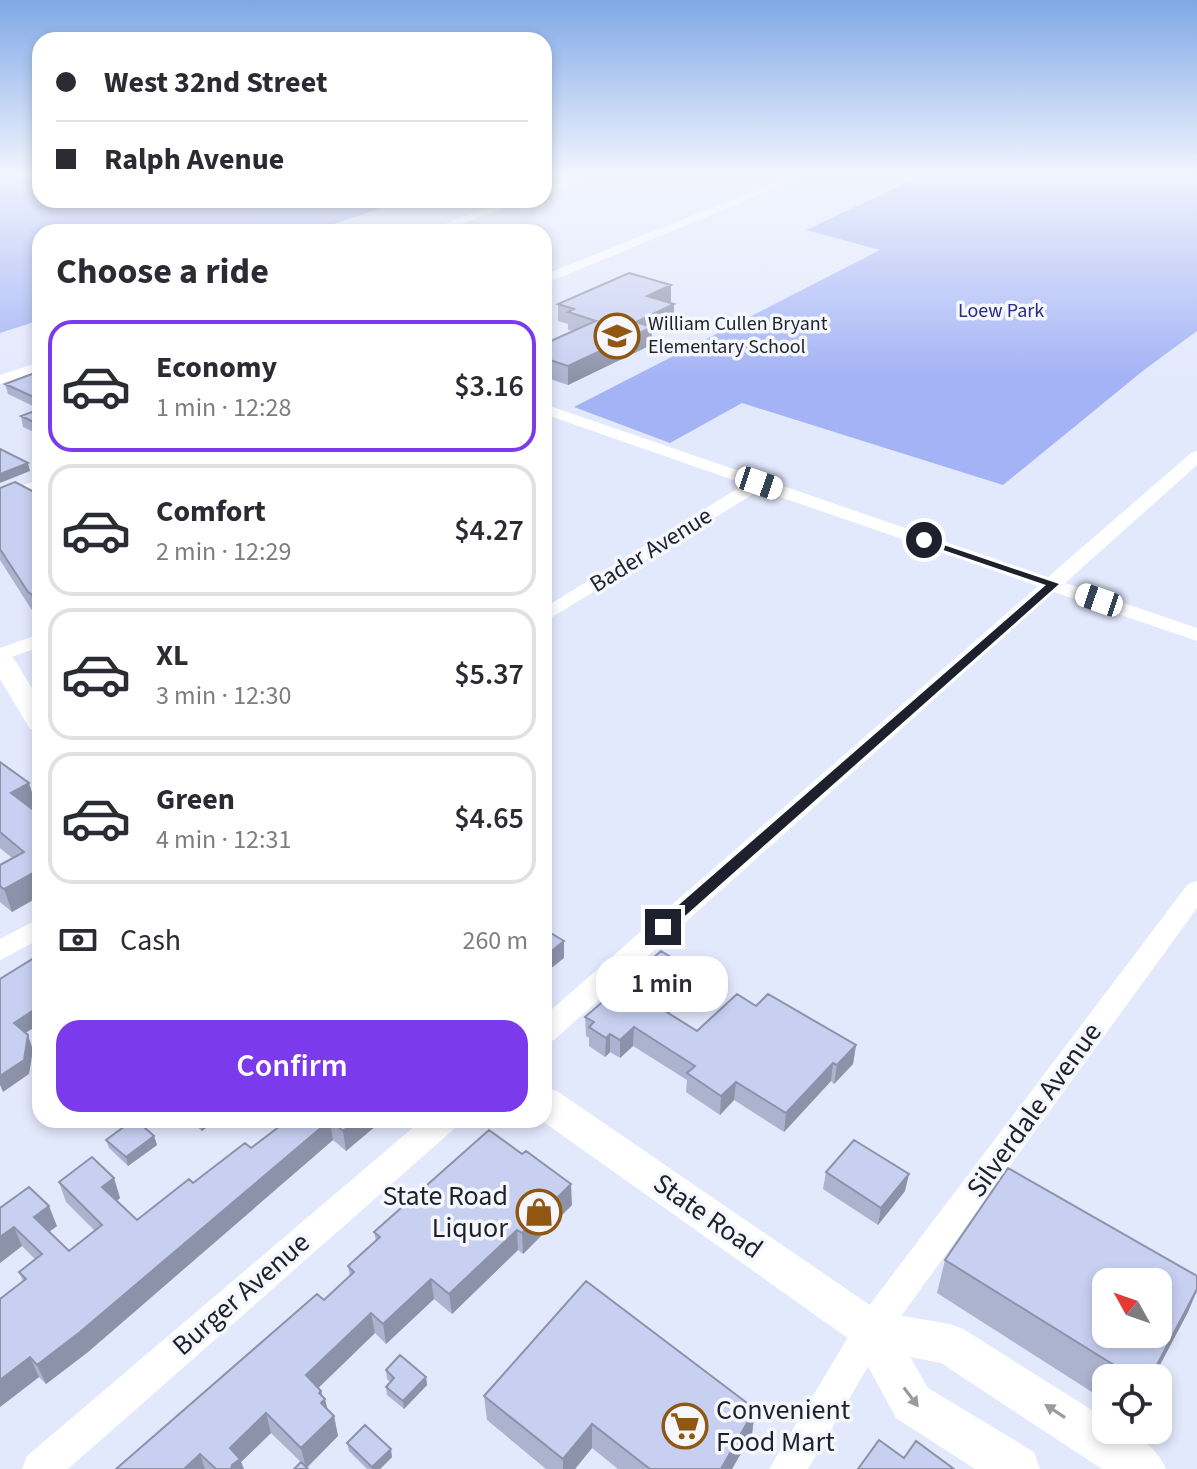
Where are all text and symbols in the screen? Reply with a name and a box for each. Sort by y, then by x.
text: West 32nd Street [104,61,327,104]
text: Ralph Avenue [104,138,284,181]
text: Choose a ride [56,246,269,297]
park label: Loew Park [958,297,1044,325]
place label: William Cullen Bryant Elementary School [648,310,828,361]
school or university icon: William Cullen Bryant Elementary School [593,312,641,360]
text: Economy [156,346,277,389]
icon: car [60,350,132,422]
text: $3.16 [454,365,524,408]
text: 1 min · 12:28 [156,389,291,426]
car [732,464,786,502]
text: Comfort [156,490,266,533]
icon: car [60,494,132,566]
street label: Bader Avenue [583,498,719,602]
text: $4.27 [454,509,524,552]
route start [906,522,942,558]
text: 2 min · 12:29 [156,533,291,570]
car [1072,581,1126,619]
text: XL [156,634,189,677]
icon: car [60,638,132,710]
text: $5.37 [454,653,524,696]
text: 3 min · 12:30 [156,677,291,714]
text: Green [156,778,235,821]
icon: car [60,782,132,854]
text: $4.65 [454,797,524,840]
text: 4 min · 12:31 [156,821,291,858]
route end [645,909,681,945]
icon: cash [56,918,100,962]
text: Cash [120,919,181,962]
text: 260 m [462,922,528,959]
callout: 1 min [597,955,729,1011]
text: 1 min [631,965,693,1002]
street label: Silverdale Avenue [957,1014,1111,1206]
button: Confirm [56,1020,528,1112]
street label: State Road [645,1164,771,1268]
place label: State Road Liquor [382,1176,508,1248]
shop icon: State Road Liquor [515,1188,563,1236]
street label: Burger Avenue [164,1223,318,1365]
north arrow [1092,1268,1172,1348]
map controls [1092,1268,1172,1444]
button: locate [1092,1364,1172,1444]
one-way arrow [902,1387,918,1407]
place label: Convenient Food Mart [716,1390,851,1462]
supermarket icon: Convenient Food Mart [661,1402,709,1450]
one-way arrow [1044,1404,1066,1418]

